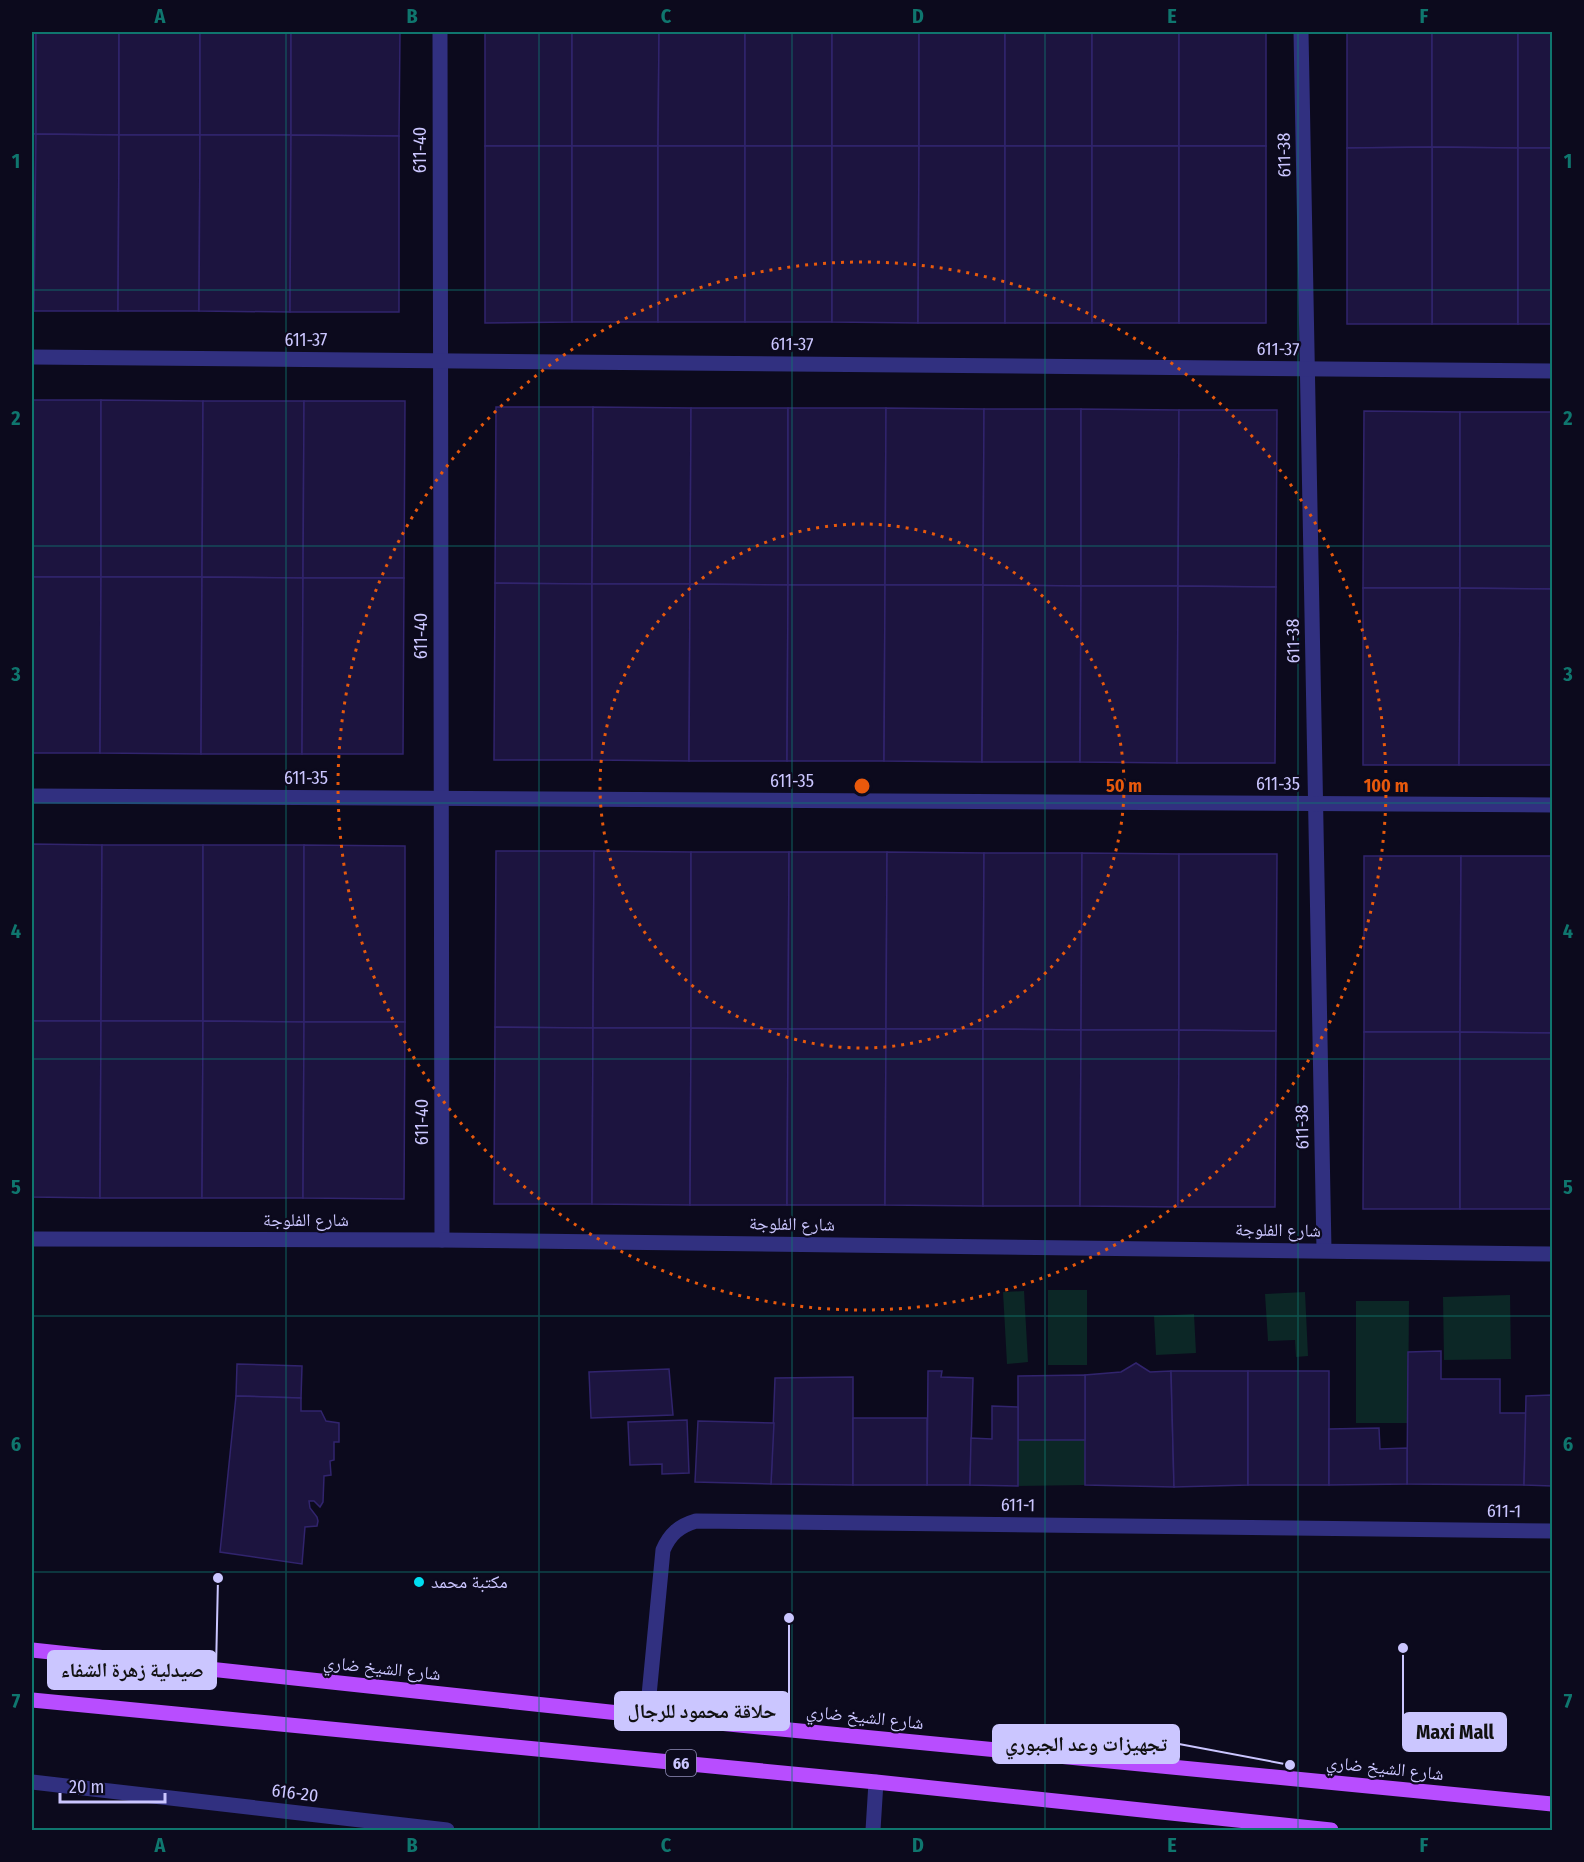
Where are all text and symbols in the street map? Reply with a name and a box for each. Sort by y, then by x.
text: A [154,4,167,28]
text: B [406,4,418,28]
text: C [661,4,672,28]
text: D [912,4,924,28]
text: E [1167,4,1177,28]
text: F [1420,4,1429,28]
street label: 611-40 [409,127,431,173]
street label: 611-38 [1273,133,1295,177]
text: 1 [12,149,20,173]
text: 1 [1564,149,1572,173]
street label: 611-37 [285,329,327,351]
street label: 611-37 [770,333,814,355]
street label: 611-37 [1256,338,1300,360]
text: 2 [10,406,21,430]
text: 2 [1562,406,1573,430]
street label: 611-40 [410,613,432,659]
street label: 611-38 [1282,619,1304,663]
text: 3 [10,662,21,686]
text: 3 [1562,662,1573,686]
street label: 611-35 [284,767,328,789]
street label: 611-35 [770,770,814,792]
street label: 611-35 [1256,773,1300,795]
text: 50 m [1106,775,1142,797]
text: 100 m [1364,775,1408,797]
centre of rings [852,776,872,796]
text: 4 [11,919,21,943]
text: 4 [1563,919,1573,943]
street label: 611-40 [411,1099,433,1145]
street label: 611-38 [1291,1105,1313,1149]
text: 5 [11,1175,21,1199]
text: 5 [1563,1175,1573,1199]
street label: شارع الفلوجة [263,1209,349,1231]
street label: شارع الفلوجة [749,1212,835,1236]
street label: شارع الفلوجة [1235,1218,1321,1242]
text: 6 [11,1432,21,1456]
text: 6 [1563,1432,1573,1456]
street label: 611-1 [1001,1494,1035,1516]
street label: 611-1 [1487,1500,1521,1522]
place label: مكتبة محمد [431,1571,508,1593]
marker: مكتبة محمد [412,1575,426,1589]
callout: صيدلية زهرة الشفاء [48,1651,216,1689]
street label: شارع الشيخ ضاري [322,1651,442,1689]
text: صيدلية زهرة الشفاء [60,1658,204,1682]
text: 7 [12,1689,21,1713]
text: 7 [1564,1689,1573,1713]
callout: حلاقة محمود للرجال [615,1692,789,1730]
text: حلاقة محمود للرجال [627,1699,777,1723]
street label: شارع الشيخ ضاري [805,1700,925,1738]
callout: Maxi Mall [1403,1713,1506,1751]
text: Maxi Mall [1416,1720,1495,1744]
callout: تجهيزات وعد الجبوري [993,1725,1179,1763]
text: تجهيزات وعد الجبوري [1005,1732,1168,1760]
road number: 66 [666,1750,696,1776]
street label: شارع الشيخ ضاري [1325,1751,1445,1789]
scale bar [60,1766,165,1804]
text: 20 m [69,1776,104,1798]
street label: 616-20 [270,1779,320,1807]
text: A [154,1833,167,1857]
text: B [406,1833,418,1857]
text: C [661,1833,672,1857]
text: D [912,1833,924,1857]
text: E [1167,1833,1177,1857]
text: F [1420,1833,1429,1857]

